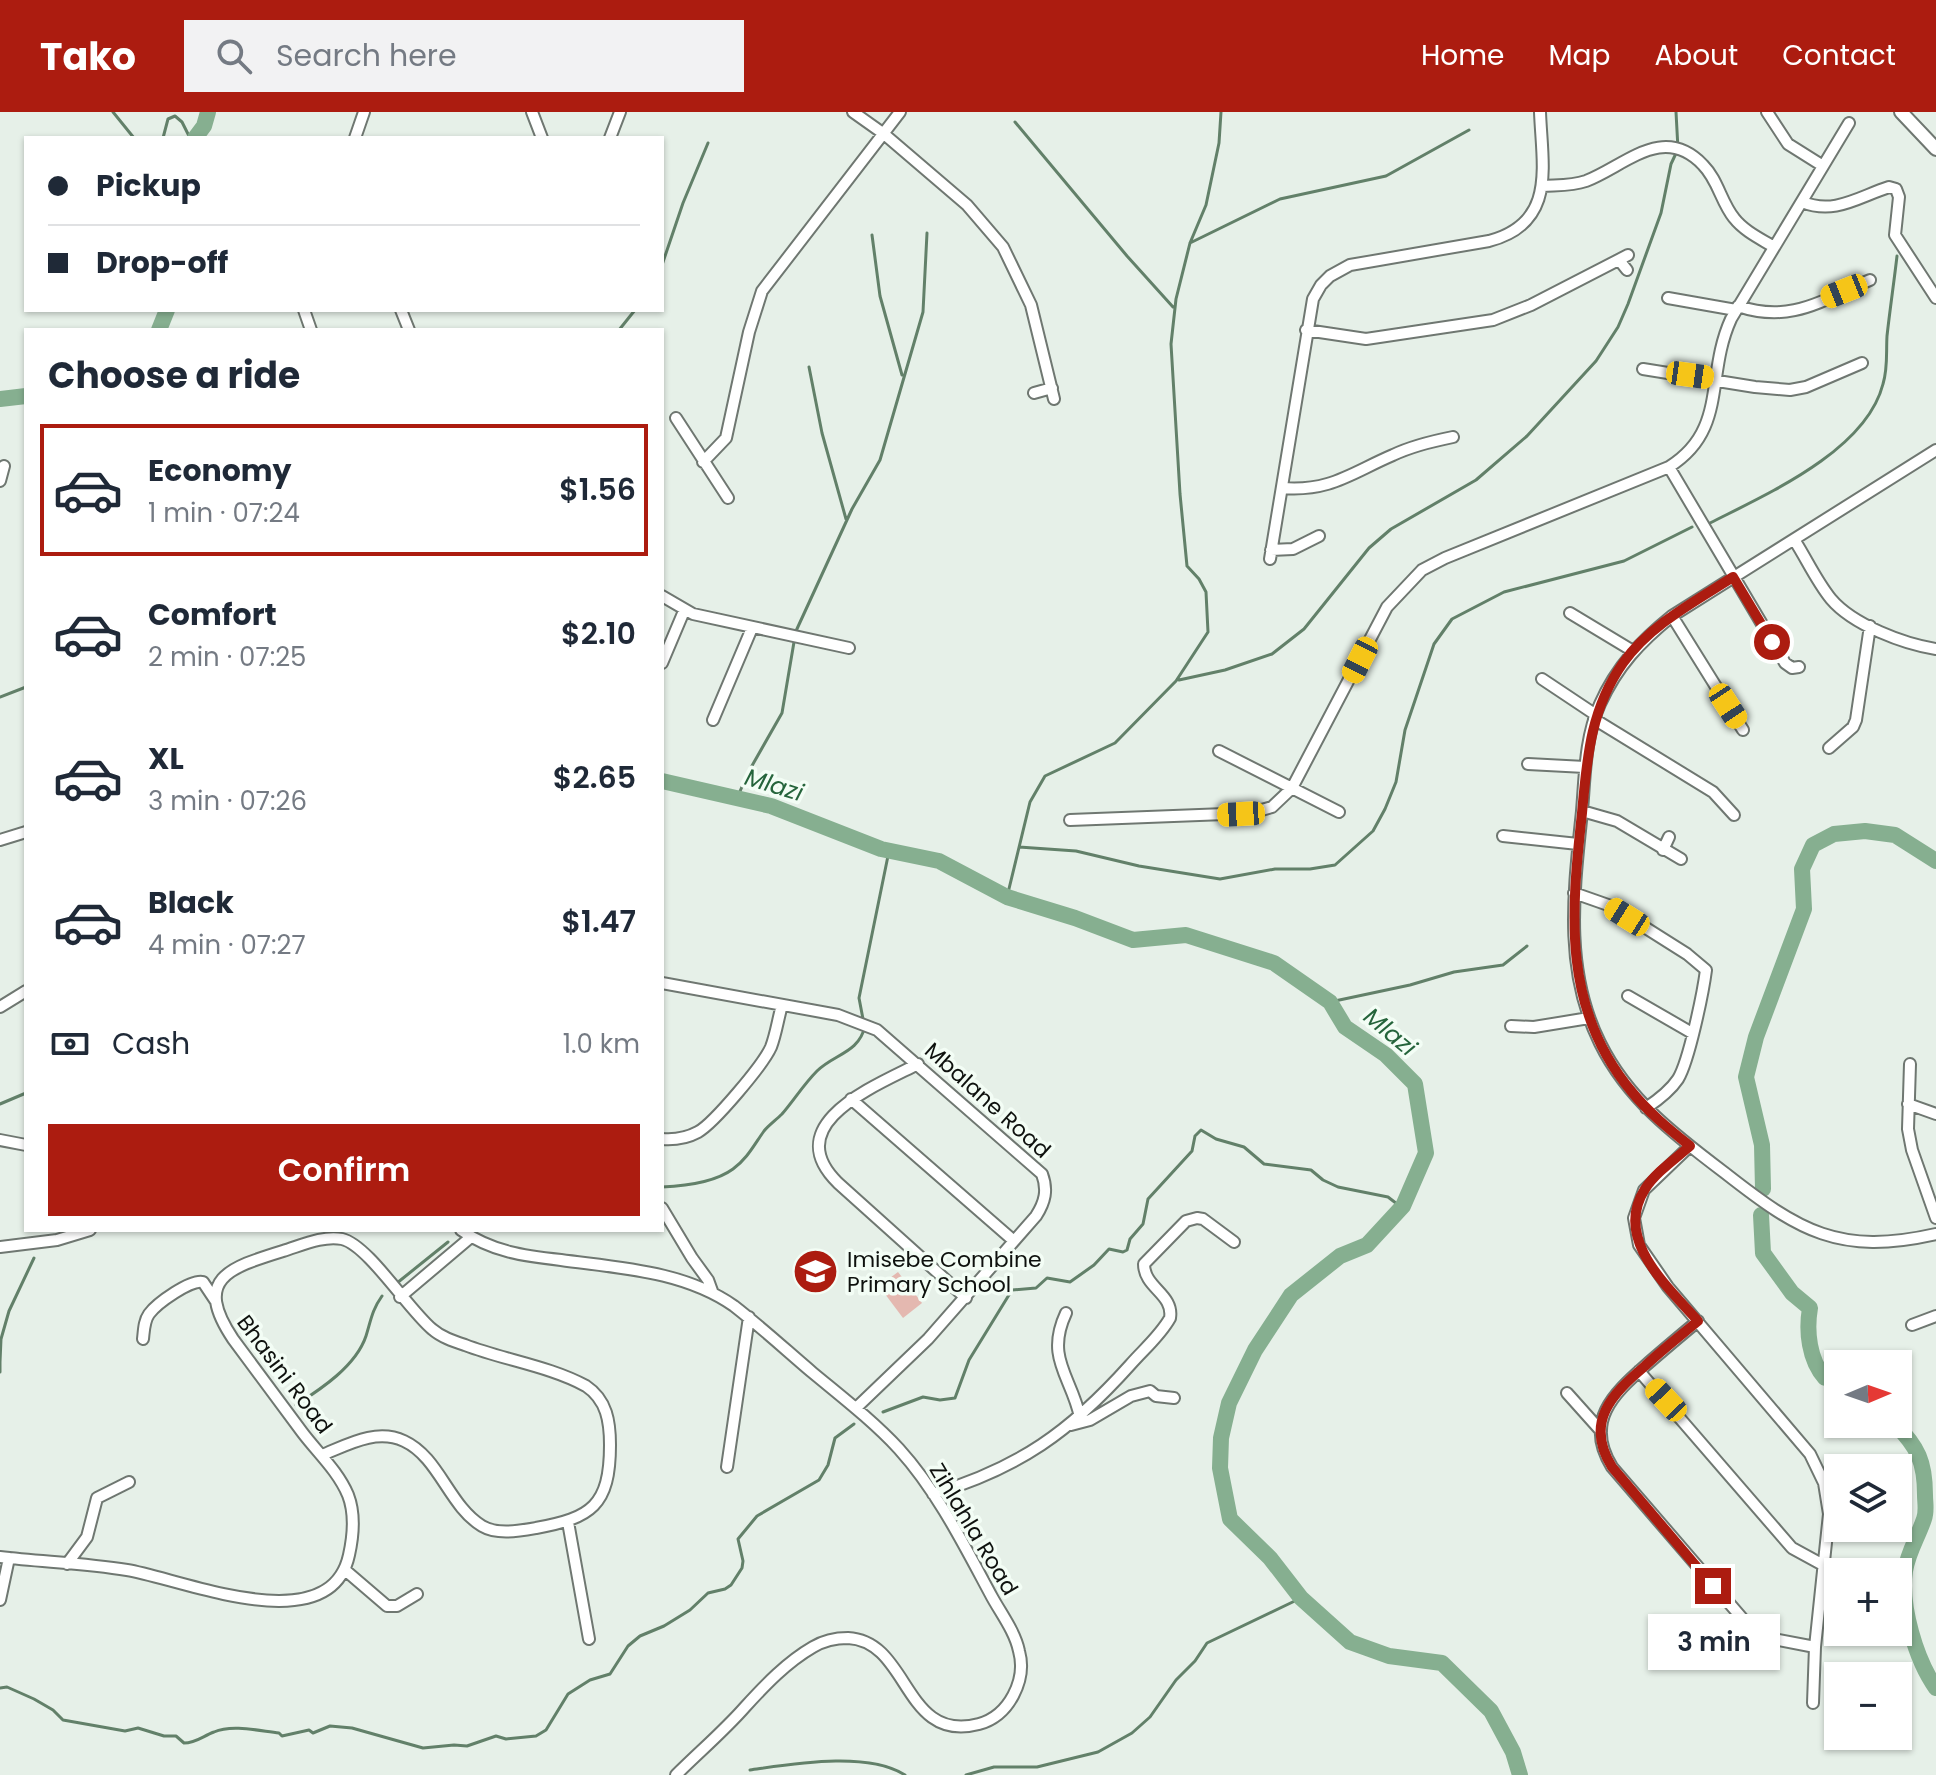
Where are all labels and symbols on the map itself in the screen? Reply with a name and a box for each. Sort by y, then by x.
car [1817,271,1871,311]
car [1665,360,1715,390]
route start [1754,624,1790,660]
car [1338,633,1382,687]
car [1705,679,1751,733]
water label: Mlazi [741,760,809,809]
car [1216,801,1266,827]
car [1600,894,1654,940]
water label: Mlazi [1357,1000,1425,1064]
street label: Mbalane Road [918,1035,1057,1165]
place label: Imisebe Combine Primary School [847,1244,1042,1300]
school or university icon: Imisebe Combine Primary School [792,1248,840,1296]
street label: Bhasini Road [230,1308,340,1440]
north arrow [1824,1350,1912,1438]
car [1641,1374,1691,1426]
street label: Zihlahla Road [922,1457,1025,1601]
route end [1695,1568,1731,1604]
callout: 3 min [1647,1614,1779,1670]

